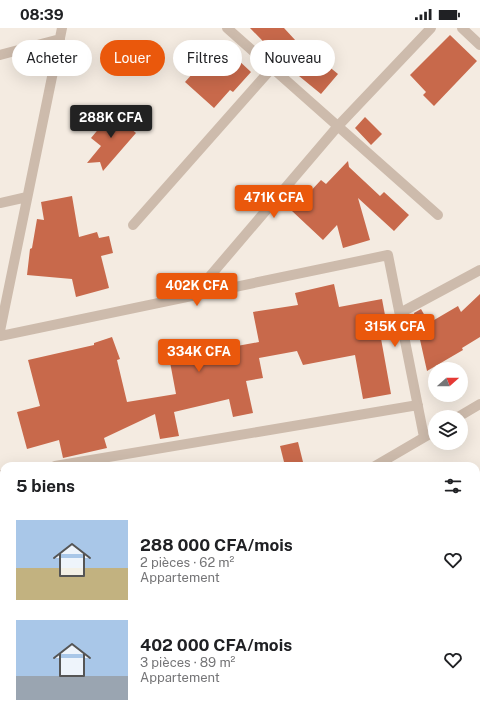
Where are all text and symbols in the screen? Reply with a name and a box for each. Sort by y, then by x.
text: 08:39 [20,6,64,23]
chip: Acheter [12,40,92,76]
chip: Louer [100,40,165,76]
chip: Filtres [173,40,242,76]
chip: Nouveau [250,40,335,76]
pin: 288K CFA [70,105,152,139]
text: 288K CFA [79,110,143,125]
pin: 471K CFA [233,185,315,219]
text: 471K CFA [244,190,304,205]
pin: 402K CFA [156,273,238,307]
text: 402K CFA [165,278,229,293]
pin: 315K CFA [354,314,436,348]
text: 315K CFA [364,319,426,334]
pin: 334K CFA [158,339,240,373]
text: 334K CFA [167,344,231,359]
north arrow [428,362,468,402]
map controls [428,362,468,450]
button: layers [428,410,468,450]
icon: filters [442,475,464,497]
text: 5 biens [16,476,75,496]
text: 288 000 CFA/mois [140,535,293,555]
icon: home [48,536,96,584]
icon: heart [442,549,464,571]
text: 2 pièces · 62 m² [140,555,234,570]
text: Appartement [140,570,220,585]
text: 402 000 CFA/mois [140,635,292,655]
icon: home [48,636,96,684]
icon: heart [442,649,464,671]
text: 3 pièces · 89 m² [140,655,235,670]
text: Appartement [140,670,220,685]

